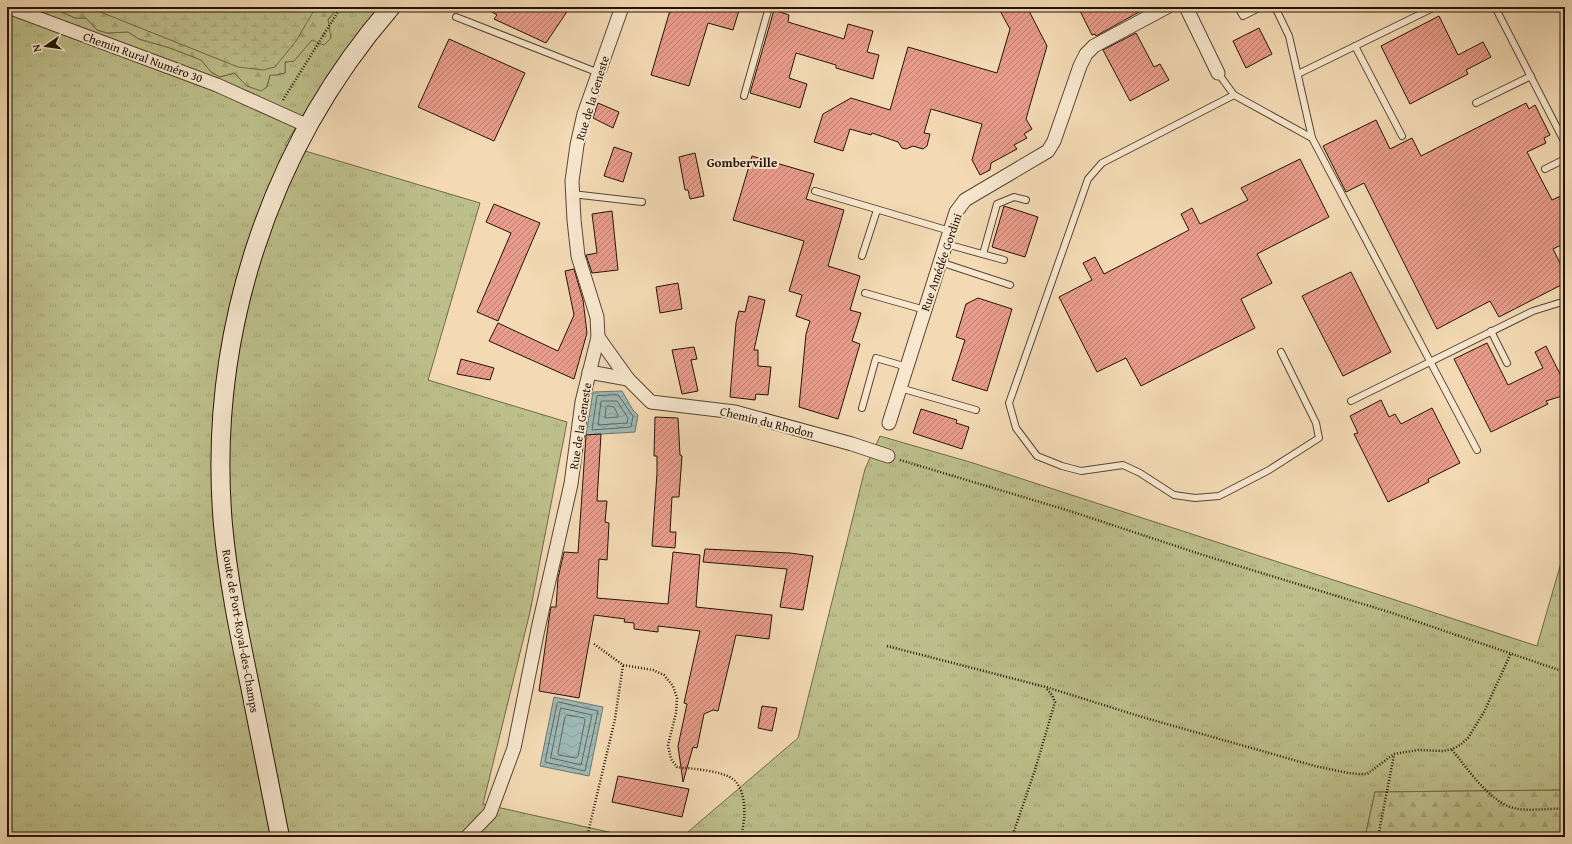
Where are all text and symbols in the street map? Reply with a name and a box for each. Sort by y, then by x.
north arrow [26,26,66,66]
street label: Chemin Rural Numéro 30 [81,27,205,87]
text: N [27,42,45,54]
street label: Rue de la Geneste [571,53,613,142]
district label: Gomberville [707,153,777,172]
street label: Rue Amédée Gordini [916,210,966,313]
street label: Rue de la Geneste [565,381,595,471]
street label: Chemin du Rhodon [718,402,816,442]
street label: Route de Port-Royal-des-Champs [218,548,264,714]

